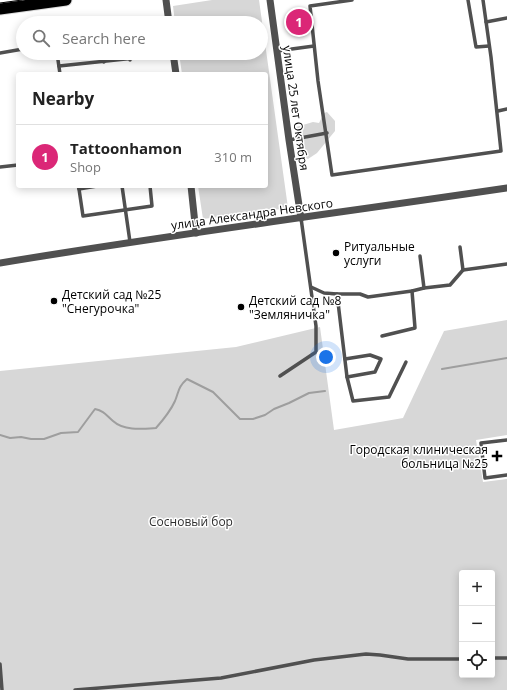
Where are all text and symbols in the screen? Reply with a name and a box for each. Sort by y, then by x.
pin: 1 [286,7,312,37]
search box [16,16,268,60]
icon: search [30,27,52,49]
text: Search here [62,28,146,48]
street label: улица 25 лет Октября [279,44,313,172]
text: Nearby [32,87,94,110]
text: Tattoonhamon [70,138,182,158]
text: 1 [41,148,49,166]
text: 310 m [214,148,252,166]
text: Shop [70,158,101,176]
street label: улица Александра Невского [170,194,334,234]
place label: Ритуальные услуги [344,238,415,269]
marker: Ритуальные услуги [331,248,341,258]
place label: Детский сад №25 "Снегурочка" [62,286,161,317]
place label: Детский сад №8 "Земляничка" [249,292,342,323]
marker: Детский сад №25 "Снегурочка" [49,296,59,306]
marker: Детский сад №8 "Земляничка" [236,302,246,312]
your location [316,347,336,367]
place label: Городская клиническая больница №25 [350,441,488,472]
marker: Городская клиническая больница №25 [491,450,503,462]
park label: Сосновый бор [149,513,233,530]
map controls [459,570,495,678]
button: + [459,570,495,606]
button: − [459,606,495,642]
button: locate [459,642,495,678]

